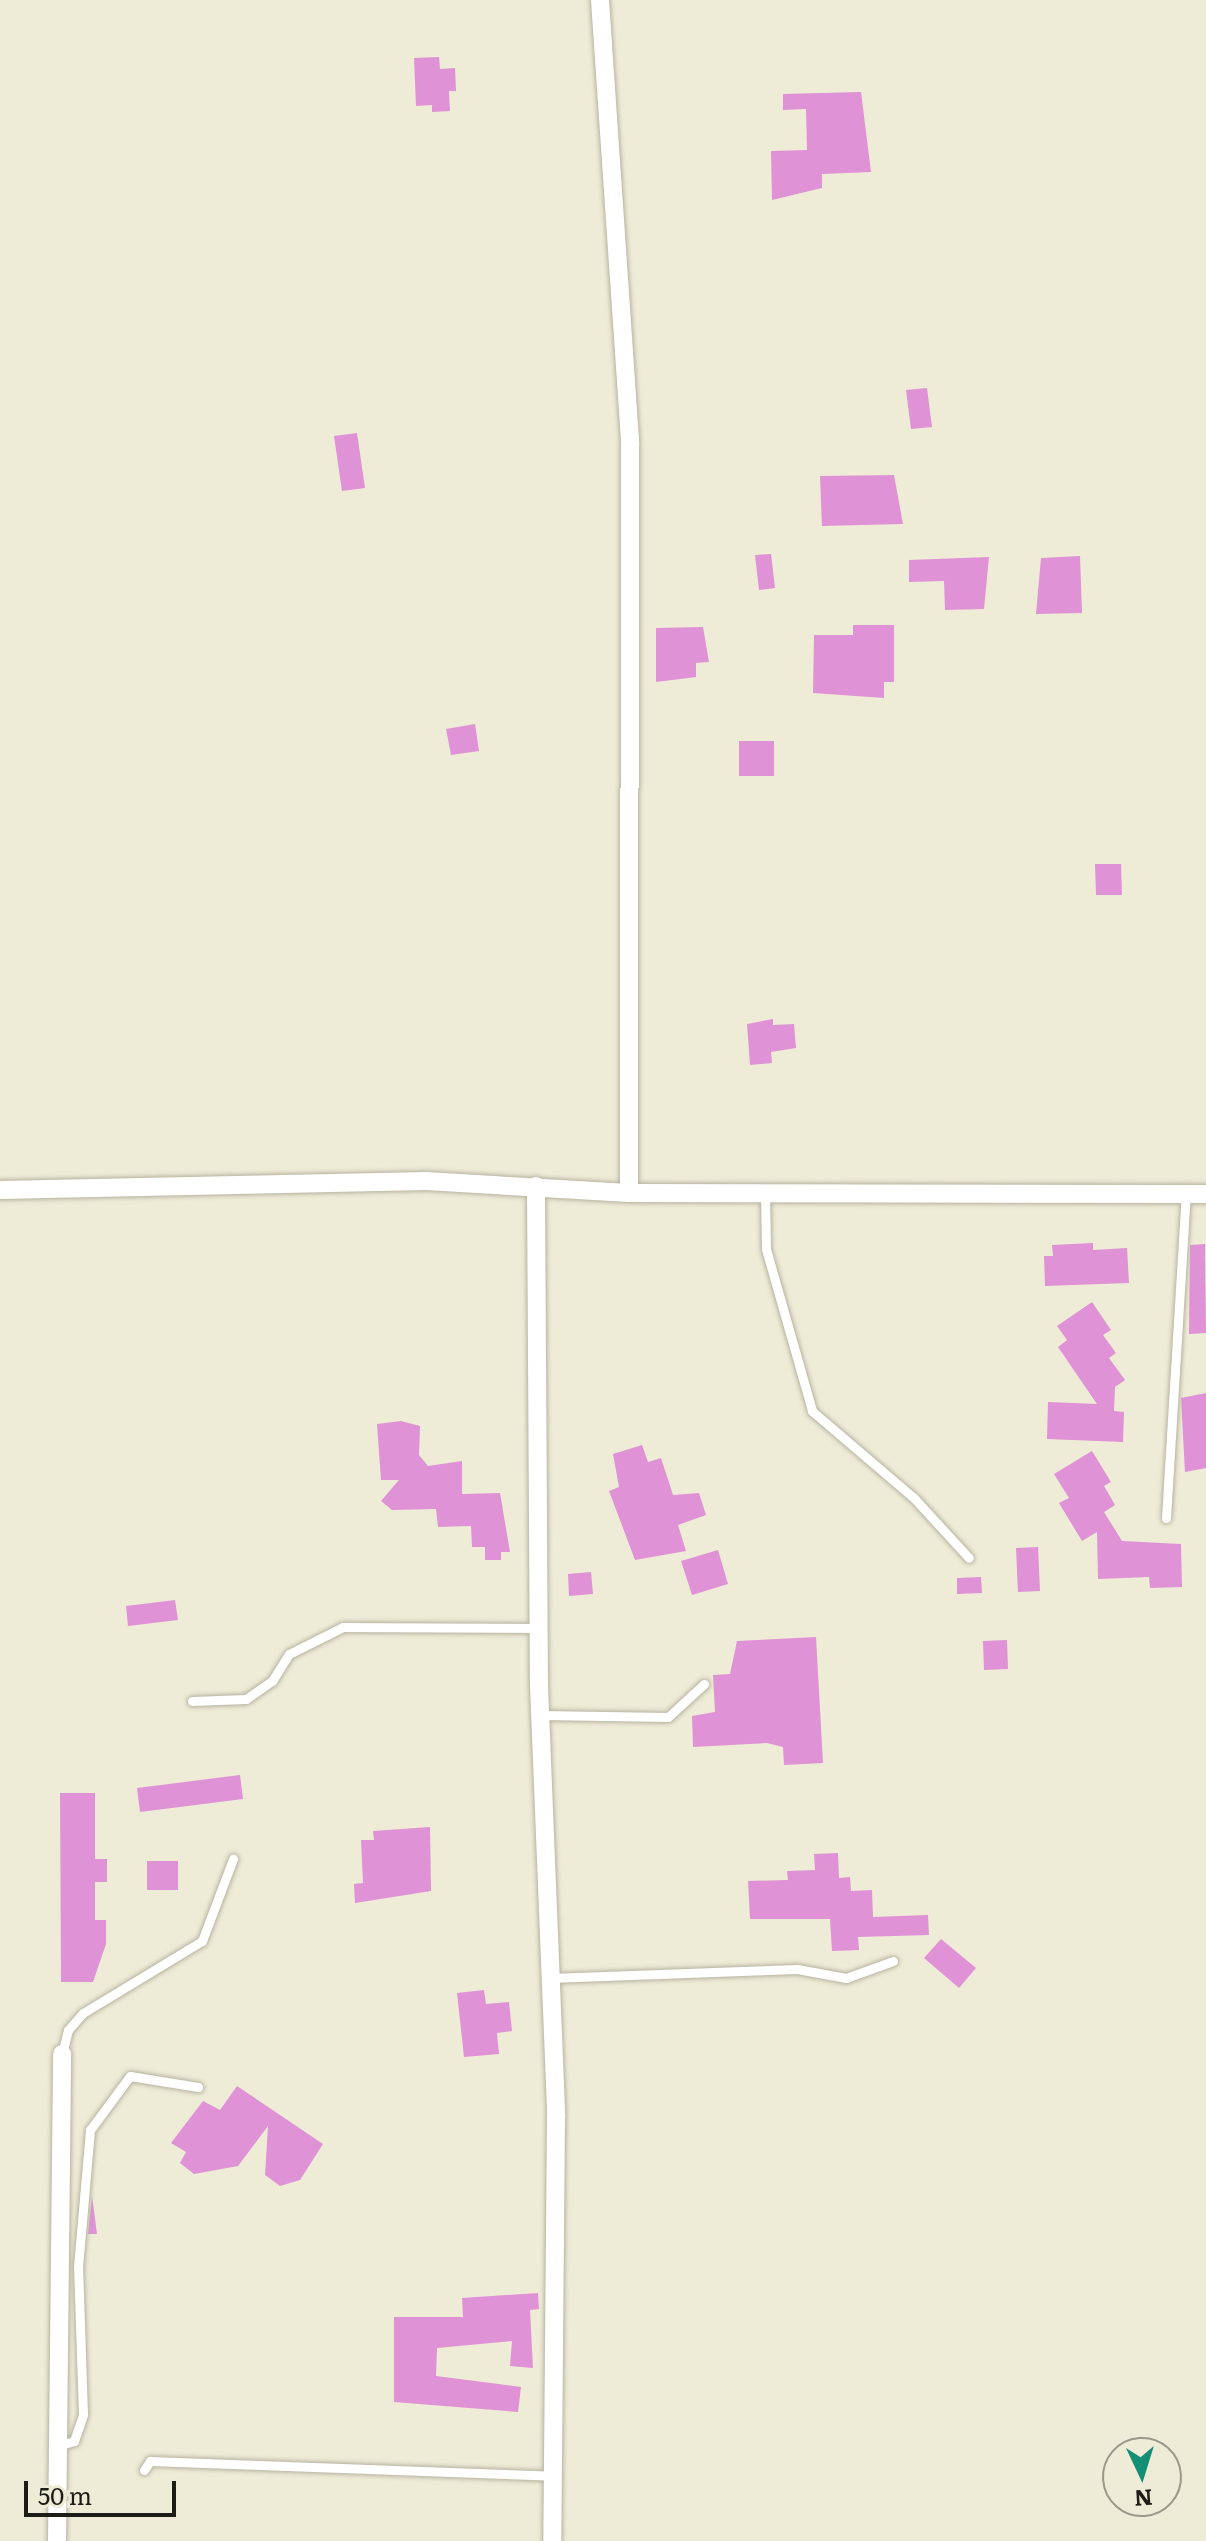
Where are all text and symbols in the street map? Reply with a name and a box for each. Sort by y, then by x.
north arrow [1102,2437,1182,2517]
scale bar [28,2465,180,2515]
text: 50 m [38,2477,92,2512]
text: N [1133,2482,1154,2517]

